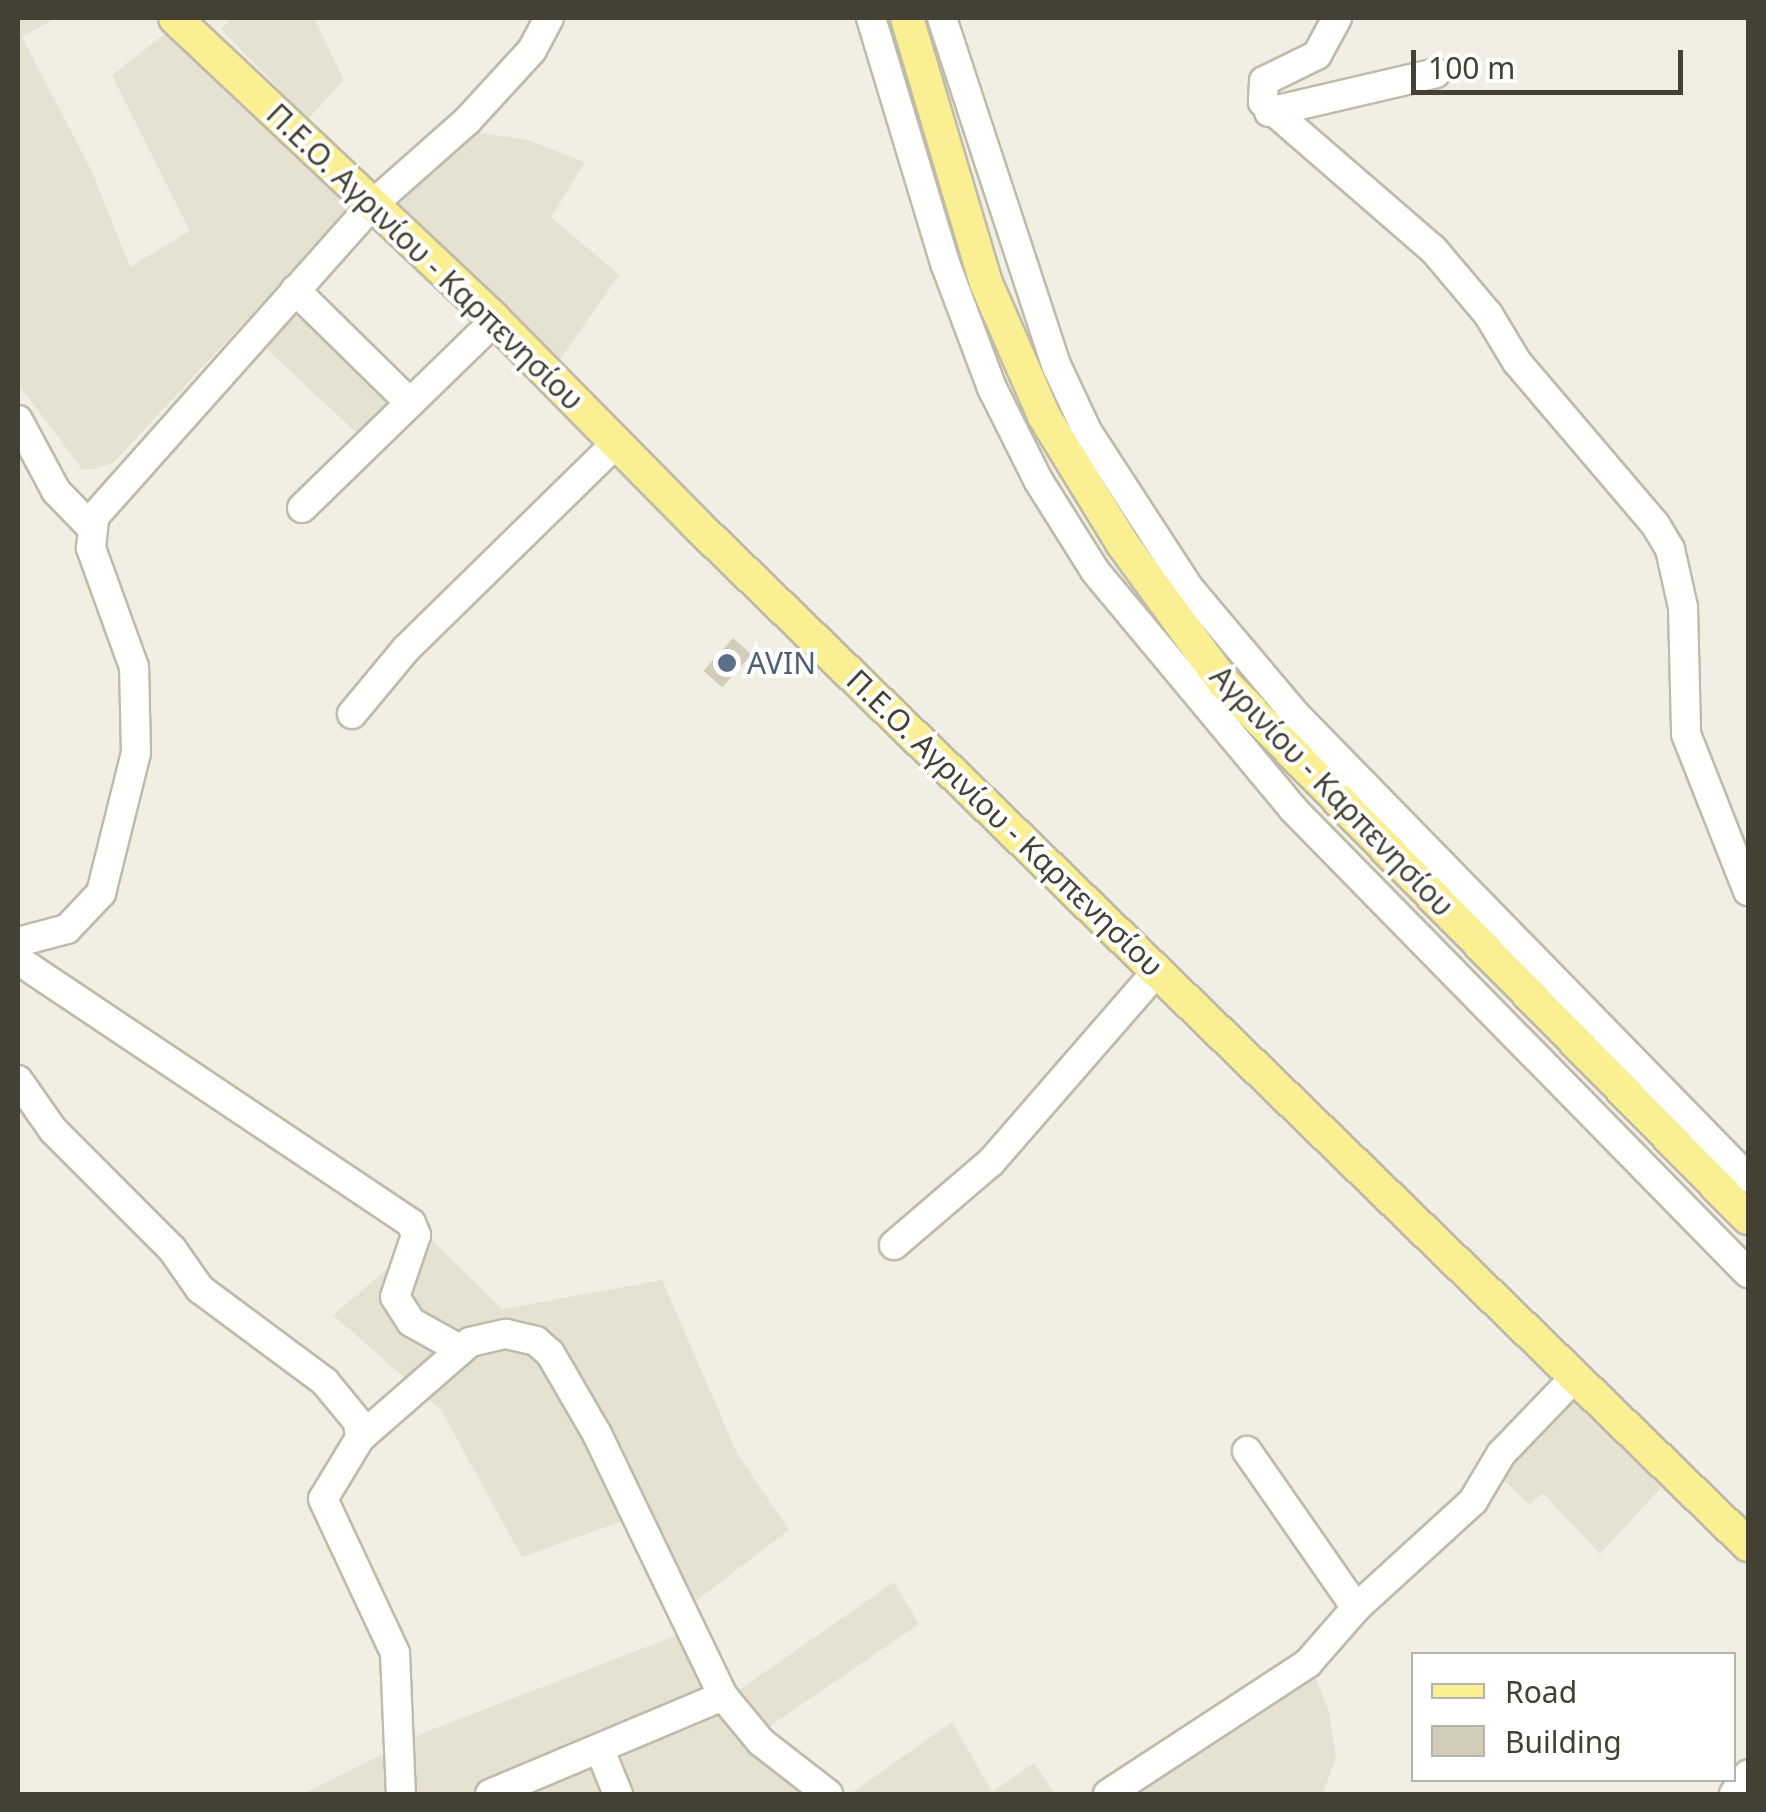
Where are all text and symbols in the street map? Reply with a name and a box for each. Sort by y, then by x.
scale bar [1416,30,1688,92]
text: 100 m [1428,47,1515,88]
street label: Π.Ε.Ο. Αγρινίου - Καρπενησίου [259,96,591,418]
place label: AVIN [747,645,816,681]
marker: AVIN [716,652,738,674]
street label: Αγρινίου - Καρπενησίου [1203,658,1461,924]
street label: Π.Ε.Ο. Αγρινίου - Καρπενησίου [839,662,1171,984]
legend [1411,1652,1736,1782]
text: Road [1505,1671,1577,1712]
text: Building [1505,1721,1622,1762]

